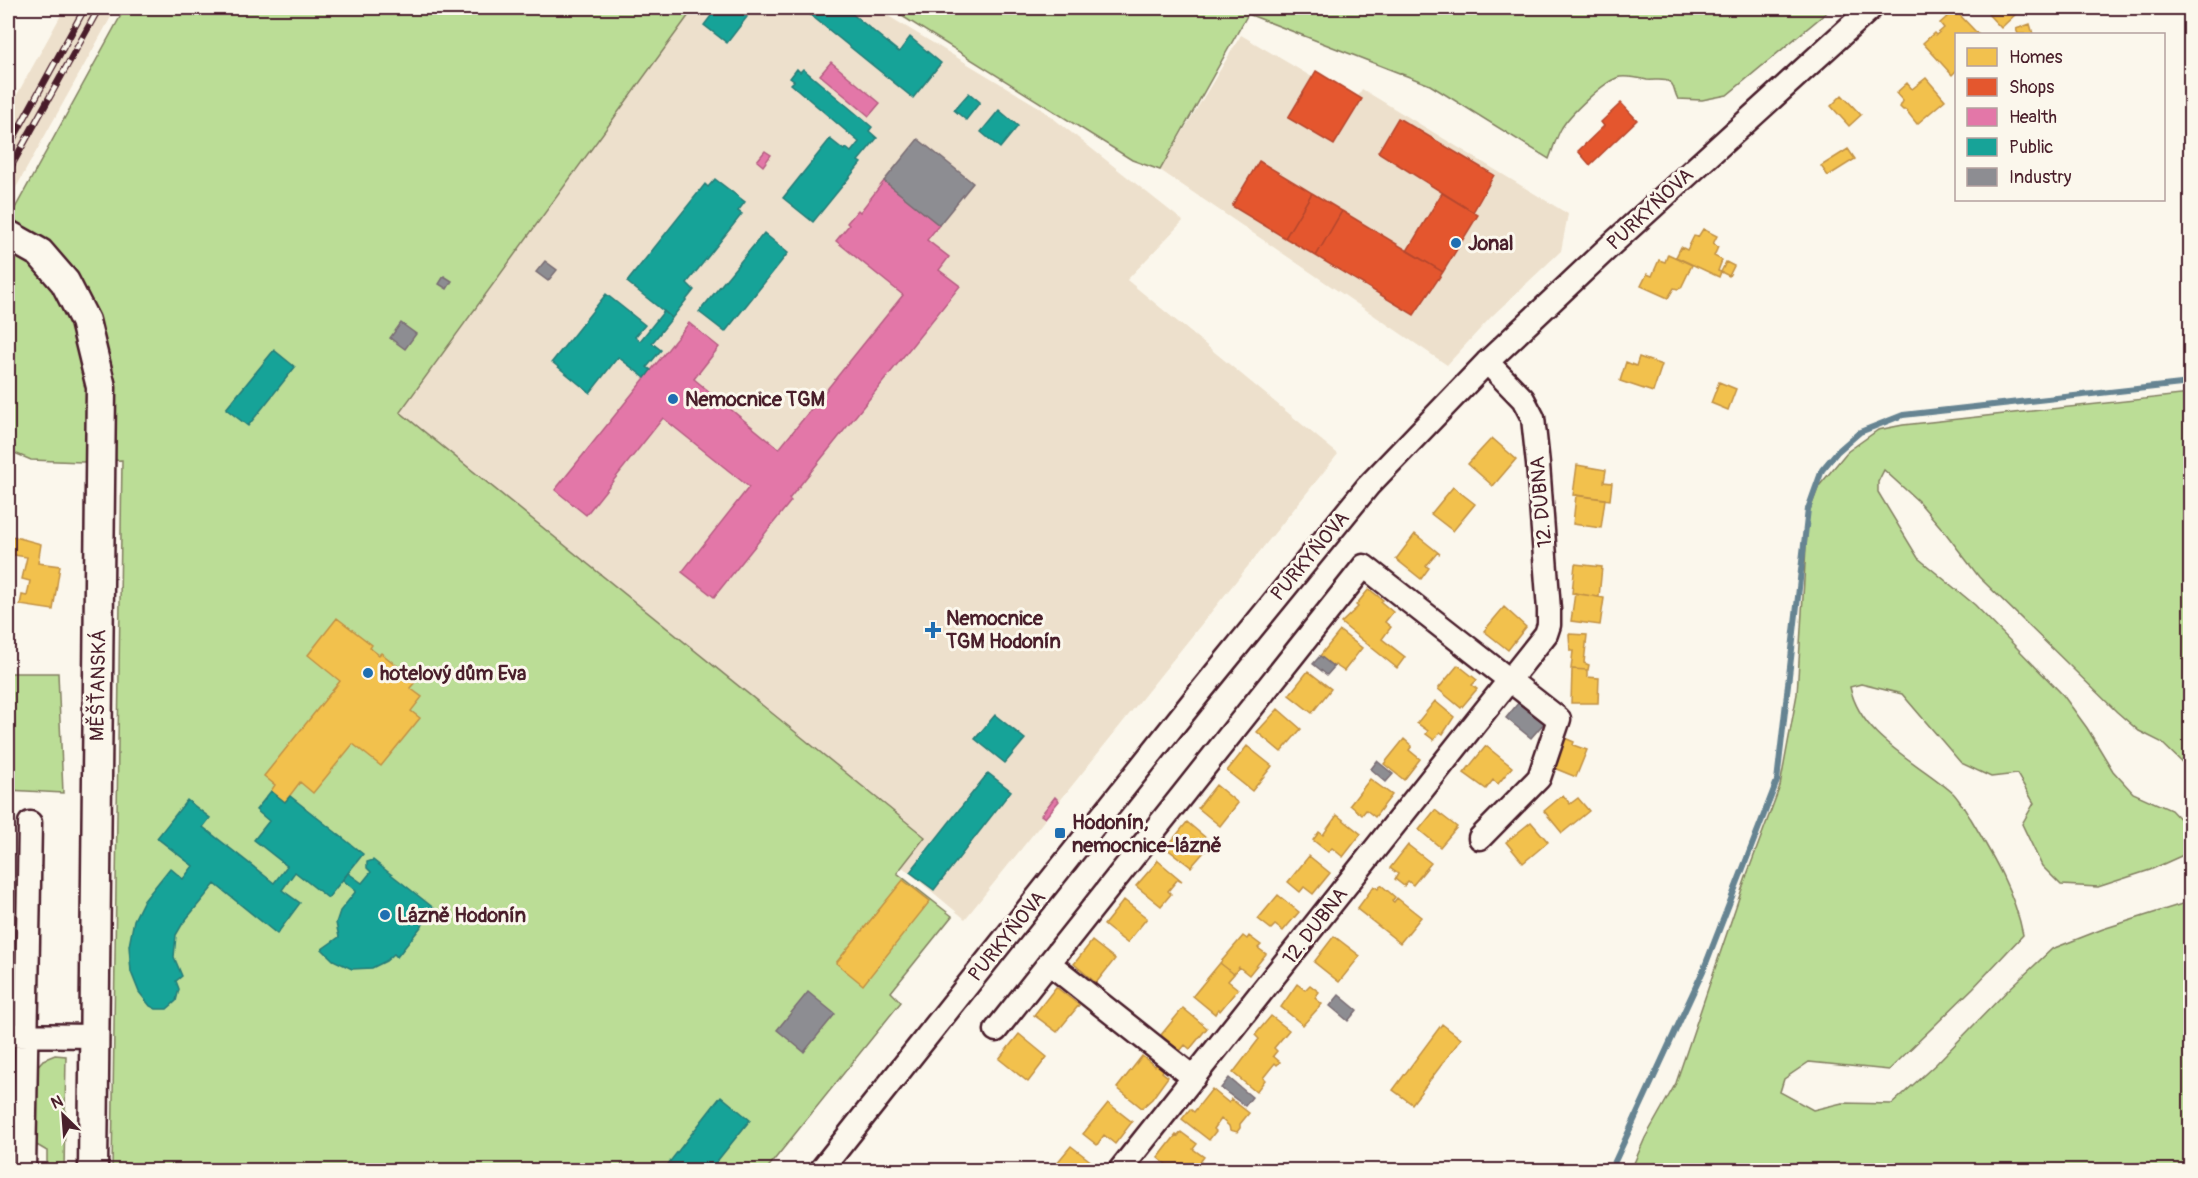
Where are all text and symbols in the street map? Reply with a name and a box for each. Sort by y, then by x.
legend [1955,33,2165,201]
text: Homes [2009,46,2062,69]
text: Shops [2009,76,2054,99]
text: Health [2009,106,2057,129]
text: Public [2009,136,2053,159]
street label: PURKYŇOVA [1601,163,1699,255]
text: Industry [2009,166,2072,189]
place label: Jonal [1468,231,1514,256]
marker: Jonal [1449,236,1463,250]
place label: Nemocnice TGM [685,387,825,412]
marker: Nemocnice TGM [666,392,680,406]
street label: 12. DUBNA [1525,455,1557,549]
street label: PURKYŇOVA [1265,506,1355,606]
place label: Nemocnice TGM Hodonín [945,606,1061,654]
marker: Nemocnice TGM Hodonín [924,621,942,639]
street label: MĚŠŤANSKÁ [84,629,111,741]
place label: hotelový dům Eva [380,661,526,686]
marker: hotelový dům Eva [361,666,375,680]
place label: Hodonín, nemocnice-lázně [1072,810,1222,858]
marker: Hodonín, nemocnice-lázně [1053,826,1067,840]
street label: 12. DUBNA [1277,882,1353,970]
street label: PURKYŇOVA [963,886,1051,986]
place label: Lázně Hodonín [397,903,526,928]
marker: Lázně Hodonín [378,908,392,922]
north arrow [33,1085,93,1145]
text: N [48,1091,66,1114]

